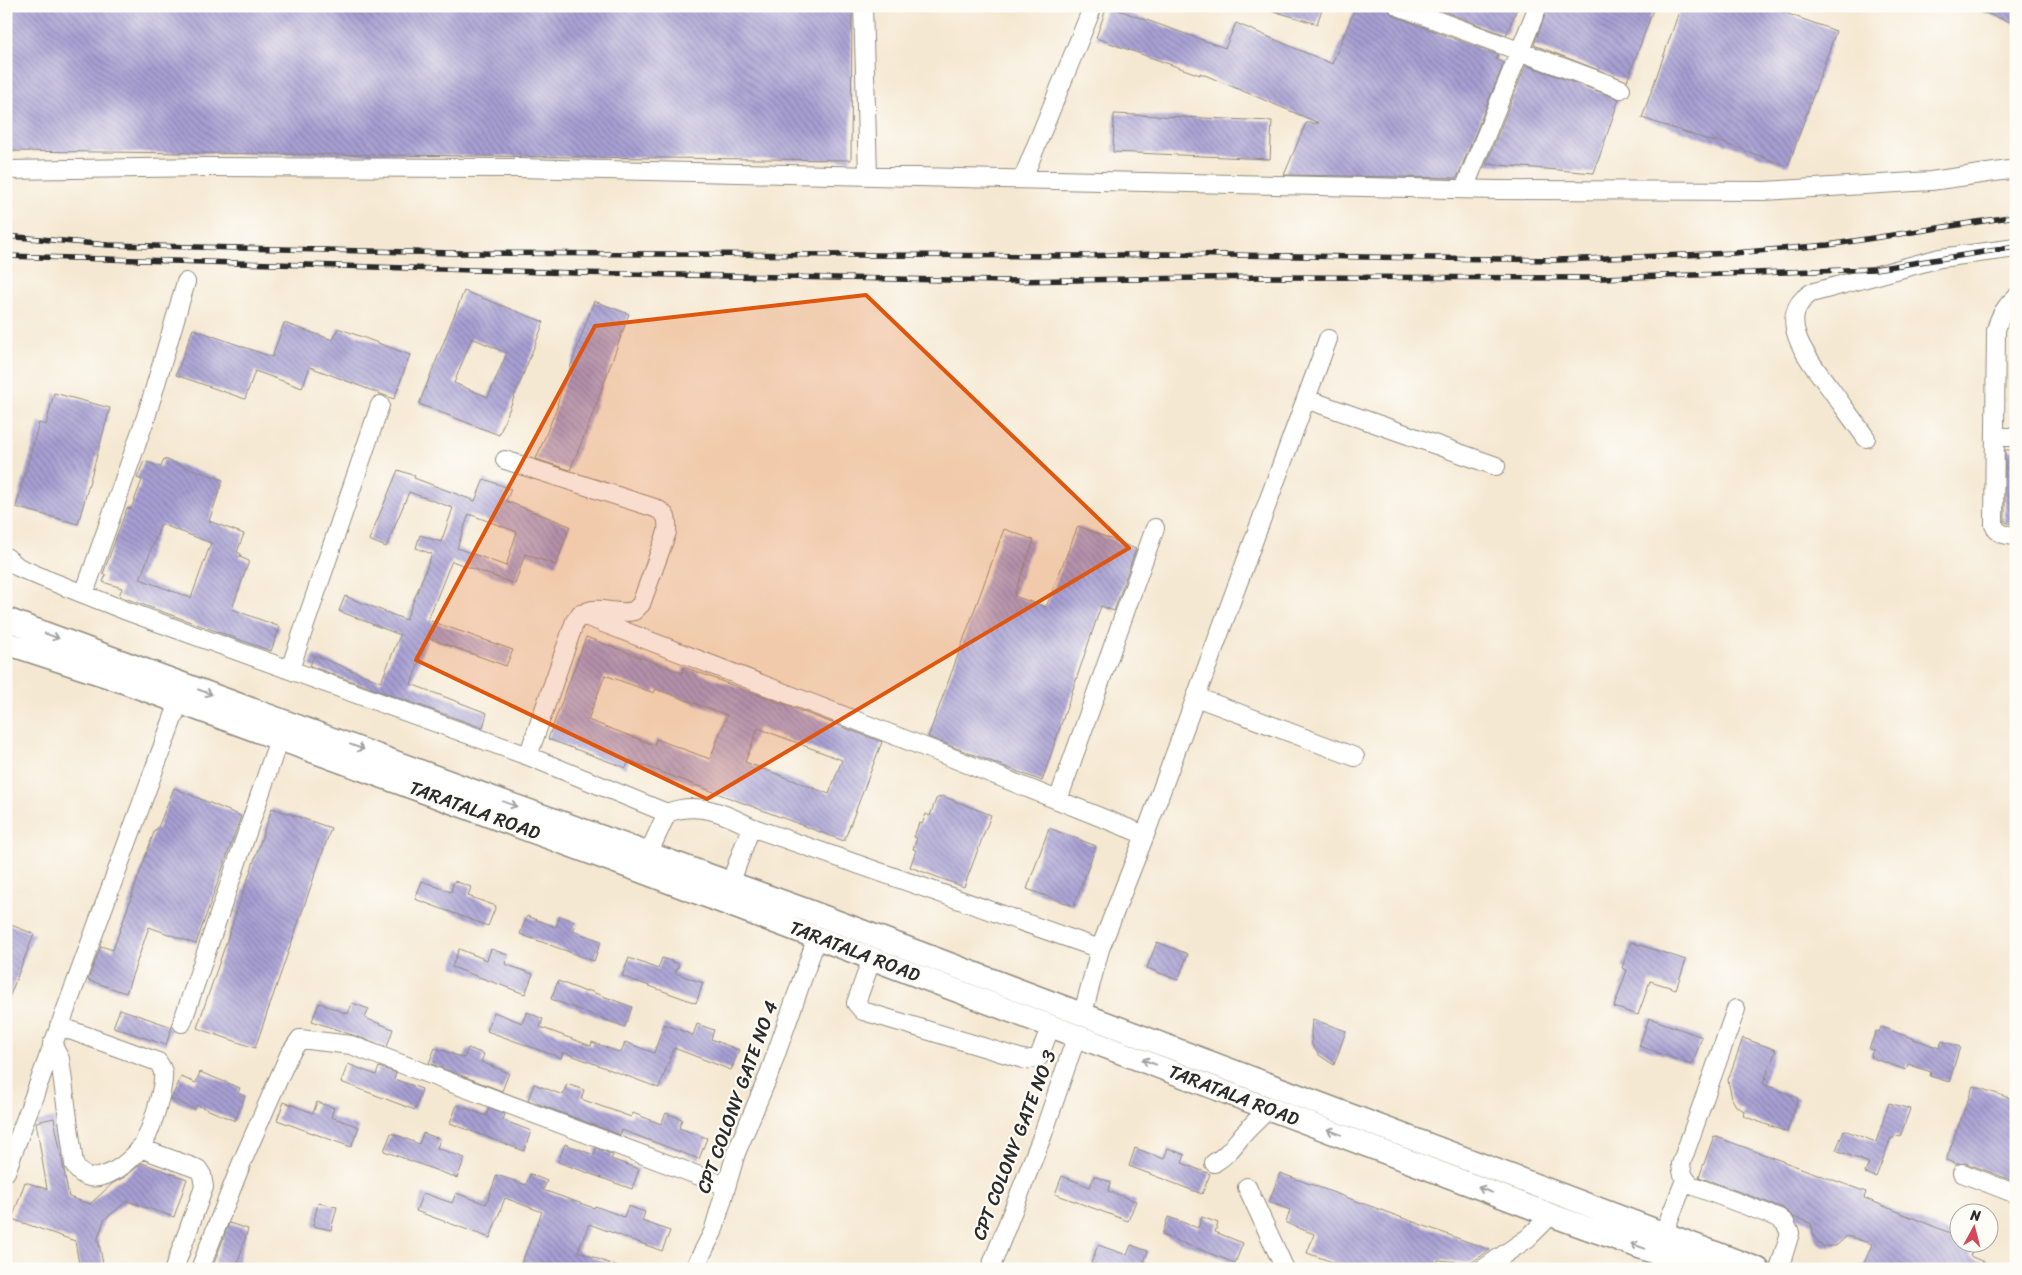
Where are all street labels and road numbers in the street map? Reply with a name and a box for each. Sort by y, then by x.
street label: TARATALA ROAD [405,771,546,849]
street label: TARATALA ROAD [785,911,926,991]
street label: CPT COLONY GATE NO 4 [687,996,787,1198]
street label: CPT COLONY GATE NO 3 [963,1045,1066,1245]
street label: TARATALA ROAD [1164,1055,1305,1135]

